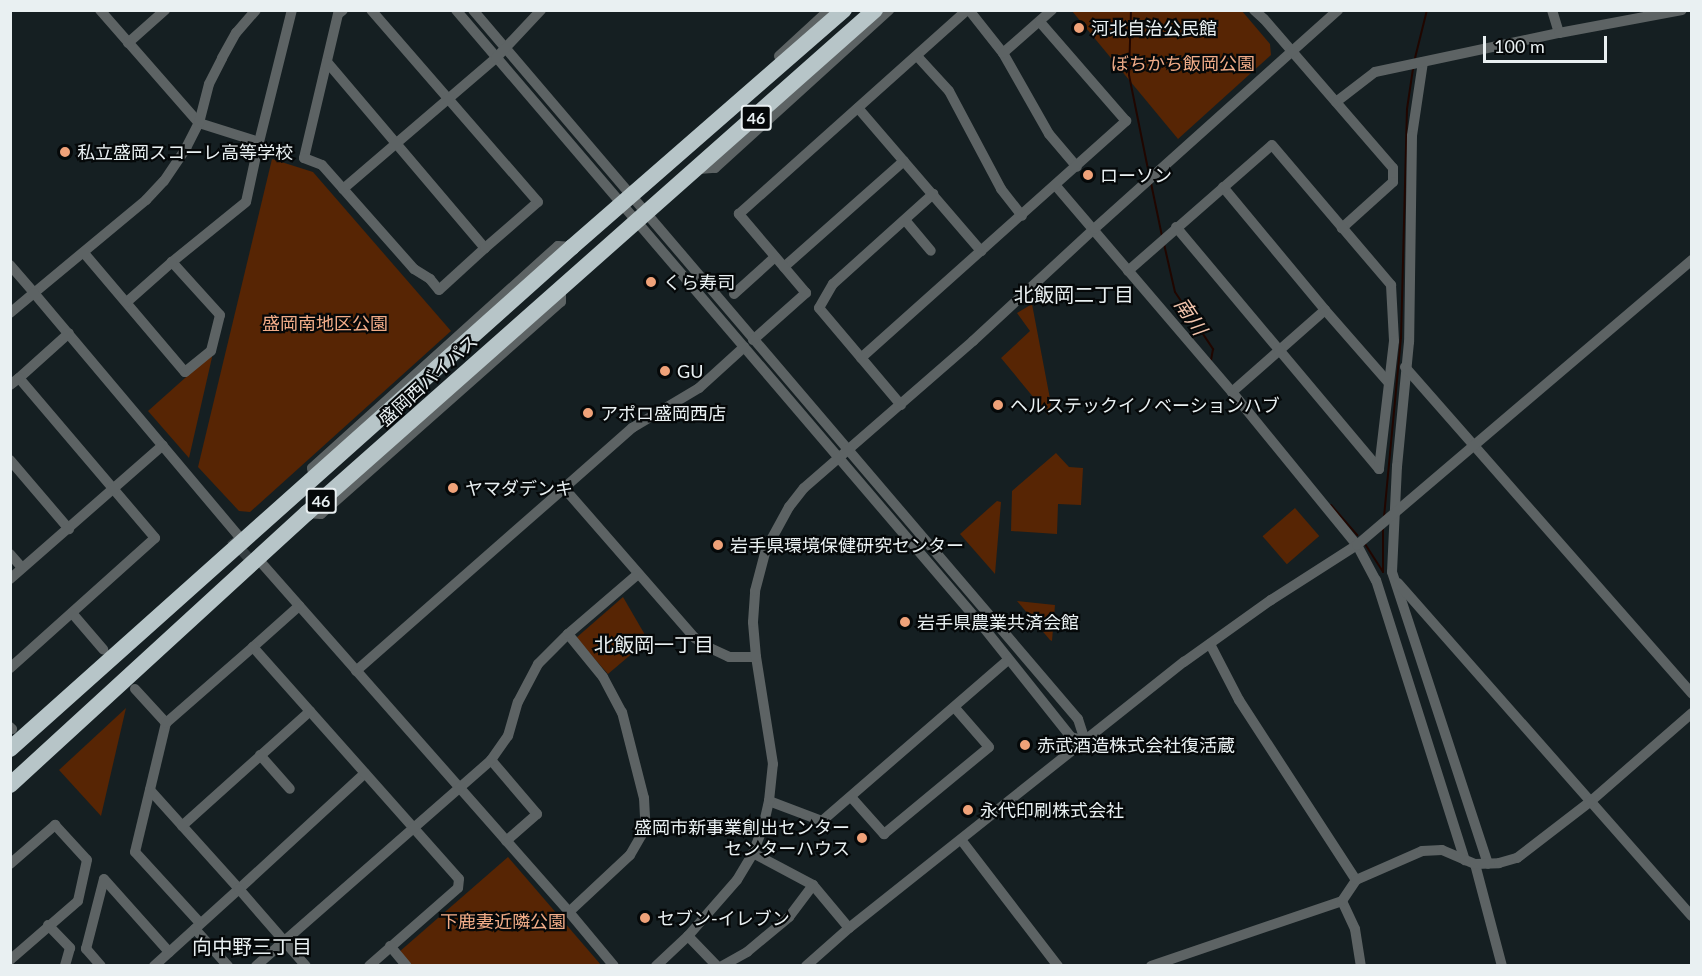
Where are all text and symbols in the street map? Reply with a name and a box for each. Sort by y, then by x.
place label: 河北自治公民館 [1091,17,1217,39]
marker: 河北自治公民館 [1072,21,1086,35]
scale bar [1486,24,1610,62]
text: 100 m [1494,35,1545,57]
park label: ぼちかち飯岡公園 [1111,52,1255,74]
road number: 46 [740,105,772,131]
place label: 私立盛岡スコーレ高等学校 [77,141,293,163]
marker: 私立盛岡スコーレ高等学校 [58,145,72,159]
place label: ローソン [1100,164,1172,186]
marker: ローソン [1081,168,1095,182]
place label: くら寿司 [663,271,735,293]
marker: くら寿司 [644,275,658,289]
district label: 北飯岡二丁目 [1014,282,1134,306]
water label: 南川 [1170,293,1212,339]
park label: 盛岡南地区公園 [262,312,388,334]
street label: 盛岡西バイパス [374,330,482,430]
place label: GU [677,360,703,382]
marker: GU [658,364,672,378]
place label: ヘルステックイノベーションハブ [1010,394,1280,416]
marker: ヘルステックイノベーションハブ [991,398,1005,412]
place label: アポロ盛岡西店 [600,402,726,424]
marker: アポロ盛岡西店 [581,406,595,420]
place label: ヤマダデンキ [465,477,573,499]
marker: ヤマダデンキ [446,481,460,495]
road number: 46 [304,488,338,514]
place label: 岩手県環境保健研究センター [730,534,964,556]
marker: 岩手県環境保健研究センター [711,538,725,552]
place label: 岩手県農業共済会館 [917,611,1079,633]
marker: 岩手県農業共済会館 [898,615,912,629]
district label: 北飯岡一丁目 [594,632,714,656]
place label: 赤武酒造株式会社復活蔵 [1037,734,1235,756]
marker: 赤武酒造株式会社復活蔵 [1018,738,1032,752]
place label: 永代印刷株式会社 [980,799,1124,821]
marker: 永代印刷株式会社 [961,803,975,817]
place label: 盛岡市新事業創出センター センターハウス [634,817,850,860]
marker: 盛岡市新事業創出センター センターハウス [855,831,869,845]
place label: セブン-イレブン [657,907,790,929]
park label: 下鹿妻近隣公園 [440,910,566,932]
marker: セブン-イレブン [638,911,652,925]
district label: 向中野三丁目 [192,934,312,958]

